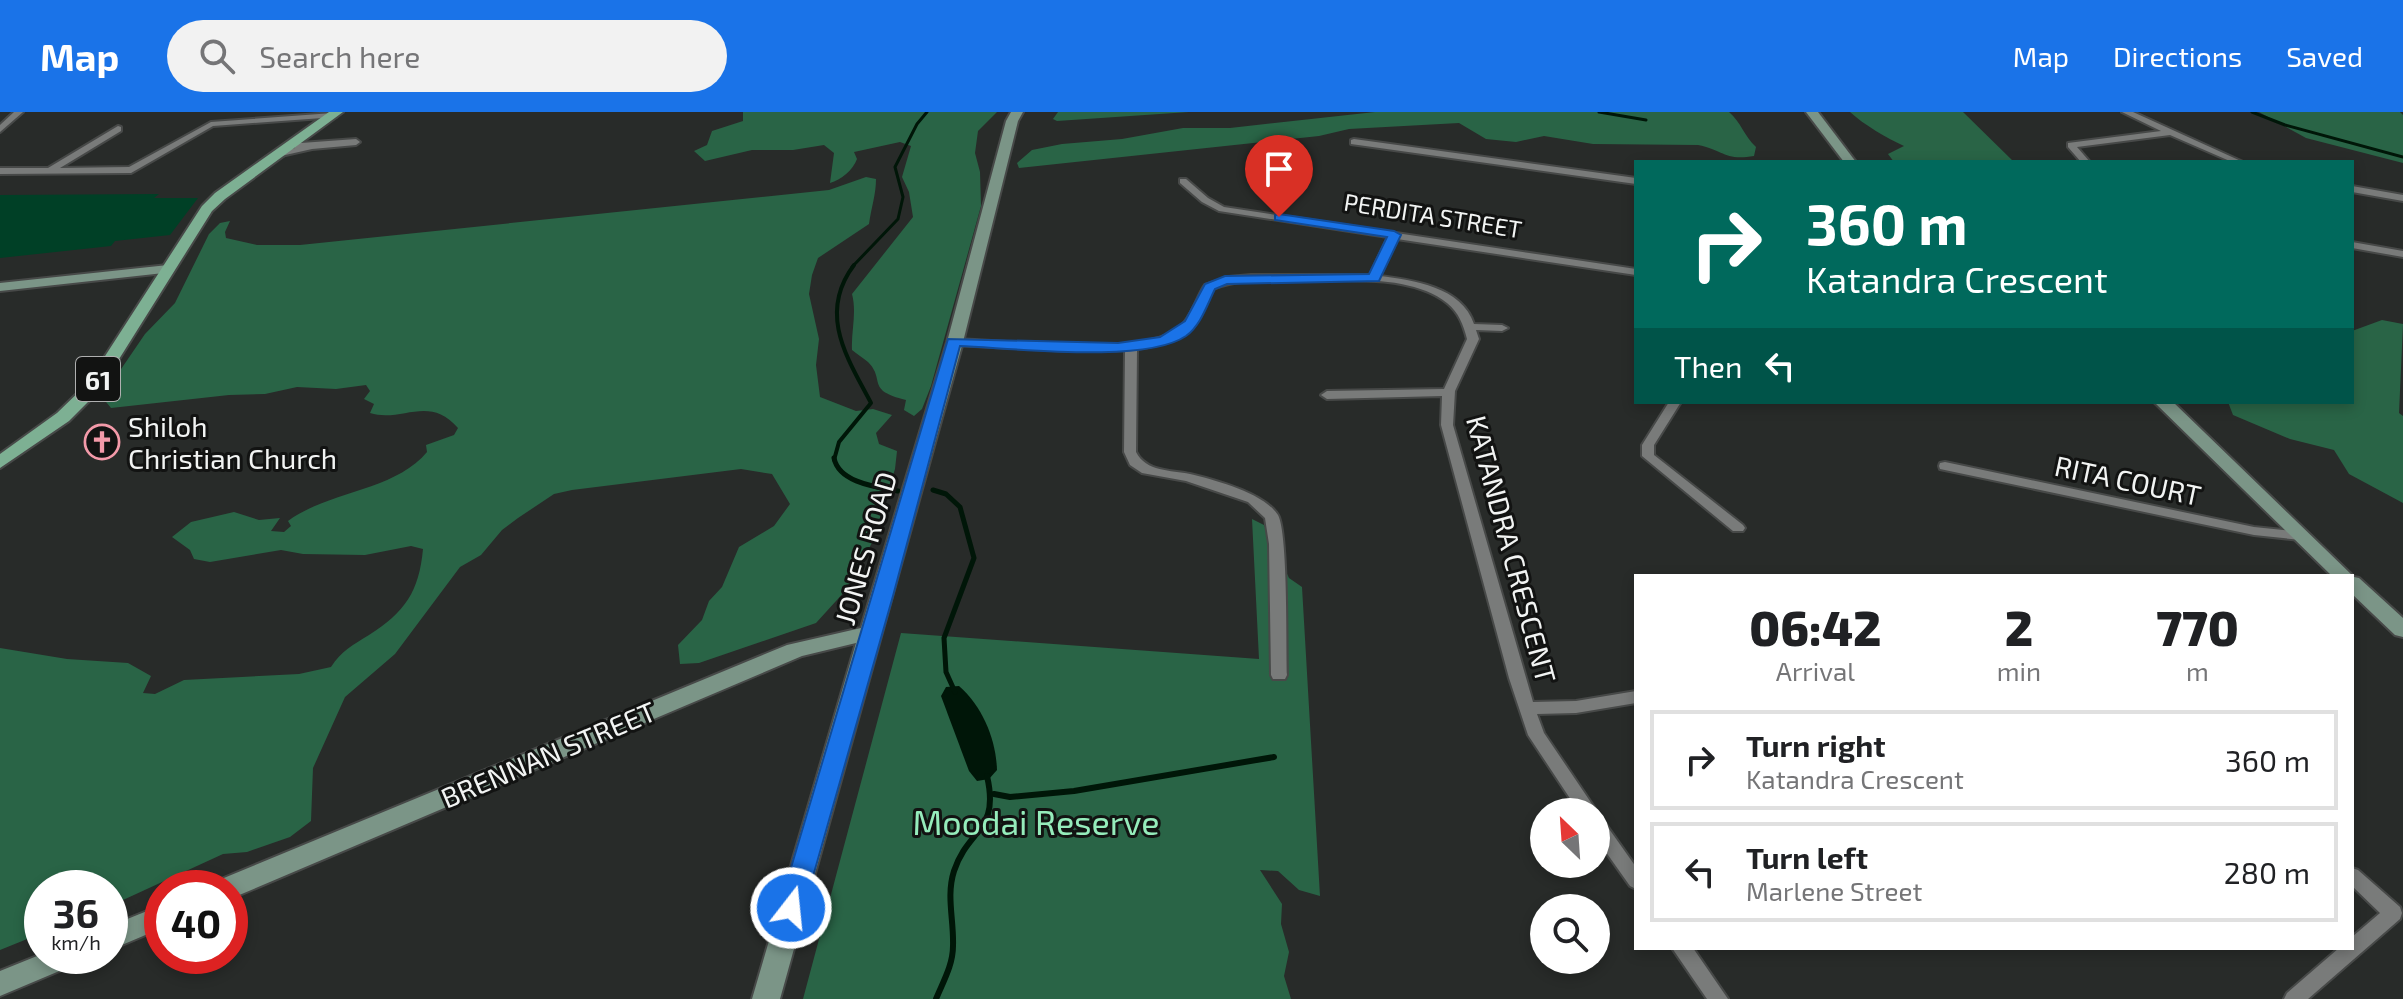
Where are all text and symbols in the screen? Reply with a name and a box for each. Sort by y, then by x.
search box [167,20,727,92]
text: Map [40,33,119,79]
icon: search [195,34,239,78]
text: Search here [259,38,420,74]
text: Map [2013,39,2069,73]
text: Directions [2113,39,2242,73]
text: Saved [2286,39,2363,73]
pin [1245,135,1313,217]
icon: arrive [1257,147,1301,191]
street label: PERDITA STREET [1342,187,1524,243]
text: 360 m [1806,189,1968,256]
icon: right [1674,192,1778,296]
text: Katandra Crescent [1806,257,2108,300]
icon: left [1758,344,1802,388]
text: Then [1674,348,1742,384]
road number: 61 [76,357,120,401]
place label: Shiloh Christian Church [128,409,337,475]
street label: KATANDRA CRESCENT [1460,412,1564,686]
church icon: Shiloh Christian Church [83,423,121,461]
street label: RITA COURT [2052,448,2204,512]
street label: JONES ROAD [827,468,903,628]
text: 06:42 [1749,598,1881,656]
text: 2 [2005,598,2033,656]
text: 770 [2156,598,2239,656]
text: Arrival [1776,655,1855,686]
text: min [1997,655,2041,686]
text: m [2186,655,2209,686]
street label: BRENNAN STREET [435,693,661,815]
text: Turn right [1746,727,1886,763]
icon: right [1678,738,1722,782]
text: 360 m [2225,742,2310,778]
text: Katandra Crescent [1746,763,1964,794]
north arrow [1530,798,1610,878]
map controls [1530,798,1610,974]
park label: Moodai Reserve [913,801,1159,842]
text: Turn left [1746,839,1868,875]
icon: left [1678,850,1722,894]
text: 280 m [2224,854,2310,890]
position arrow [749,866,833,950]
speed limit sign: 40 [144,870,248,974]
text: Marlene Street [1746,875,1922,906]
text: 36 [53,888,99,936]
button: search [1530,894,1610,974]
text: km/h [51,930,101,954]

